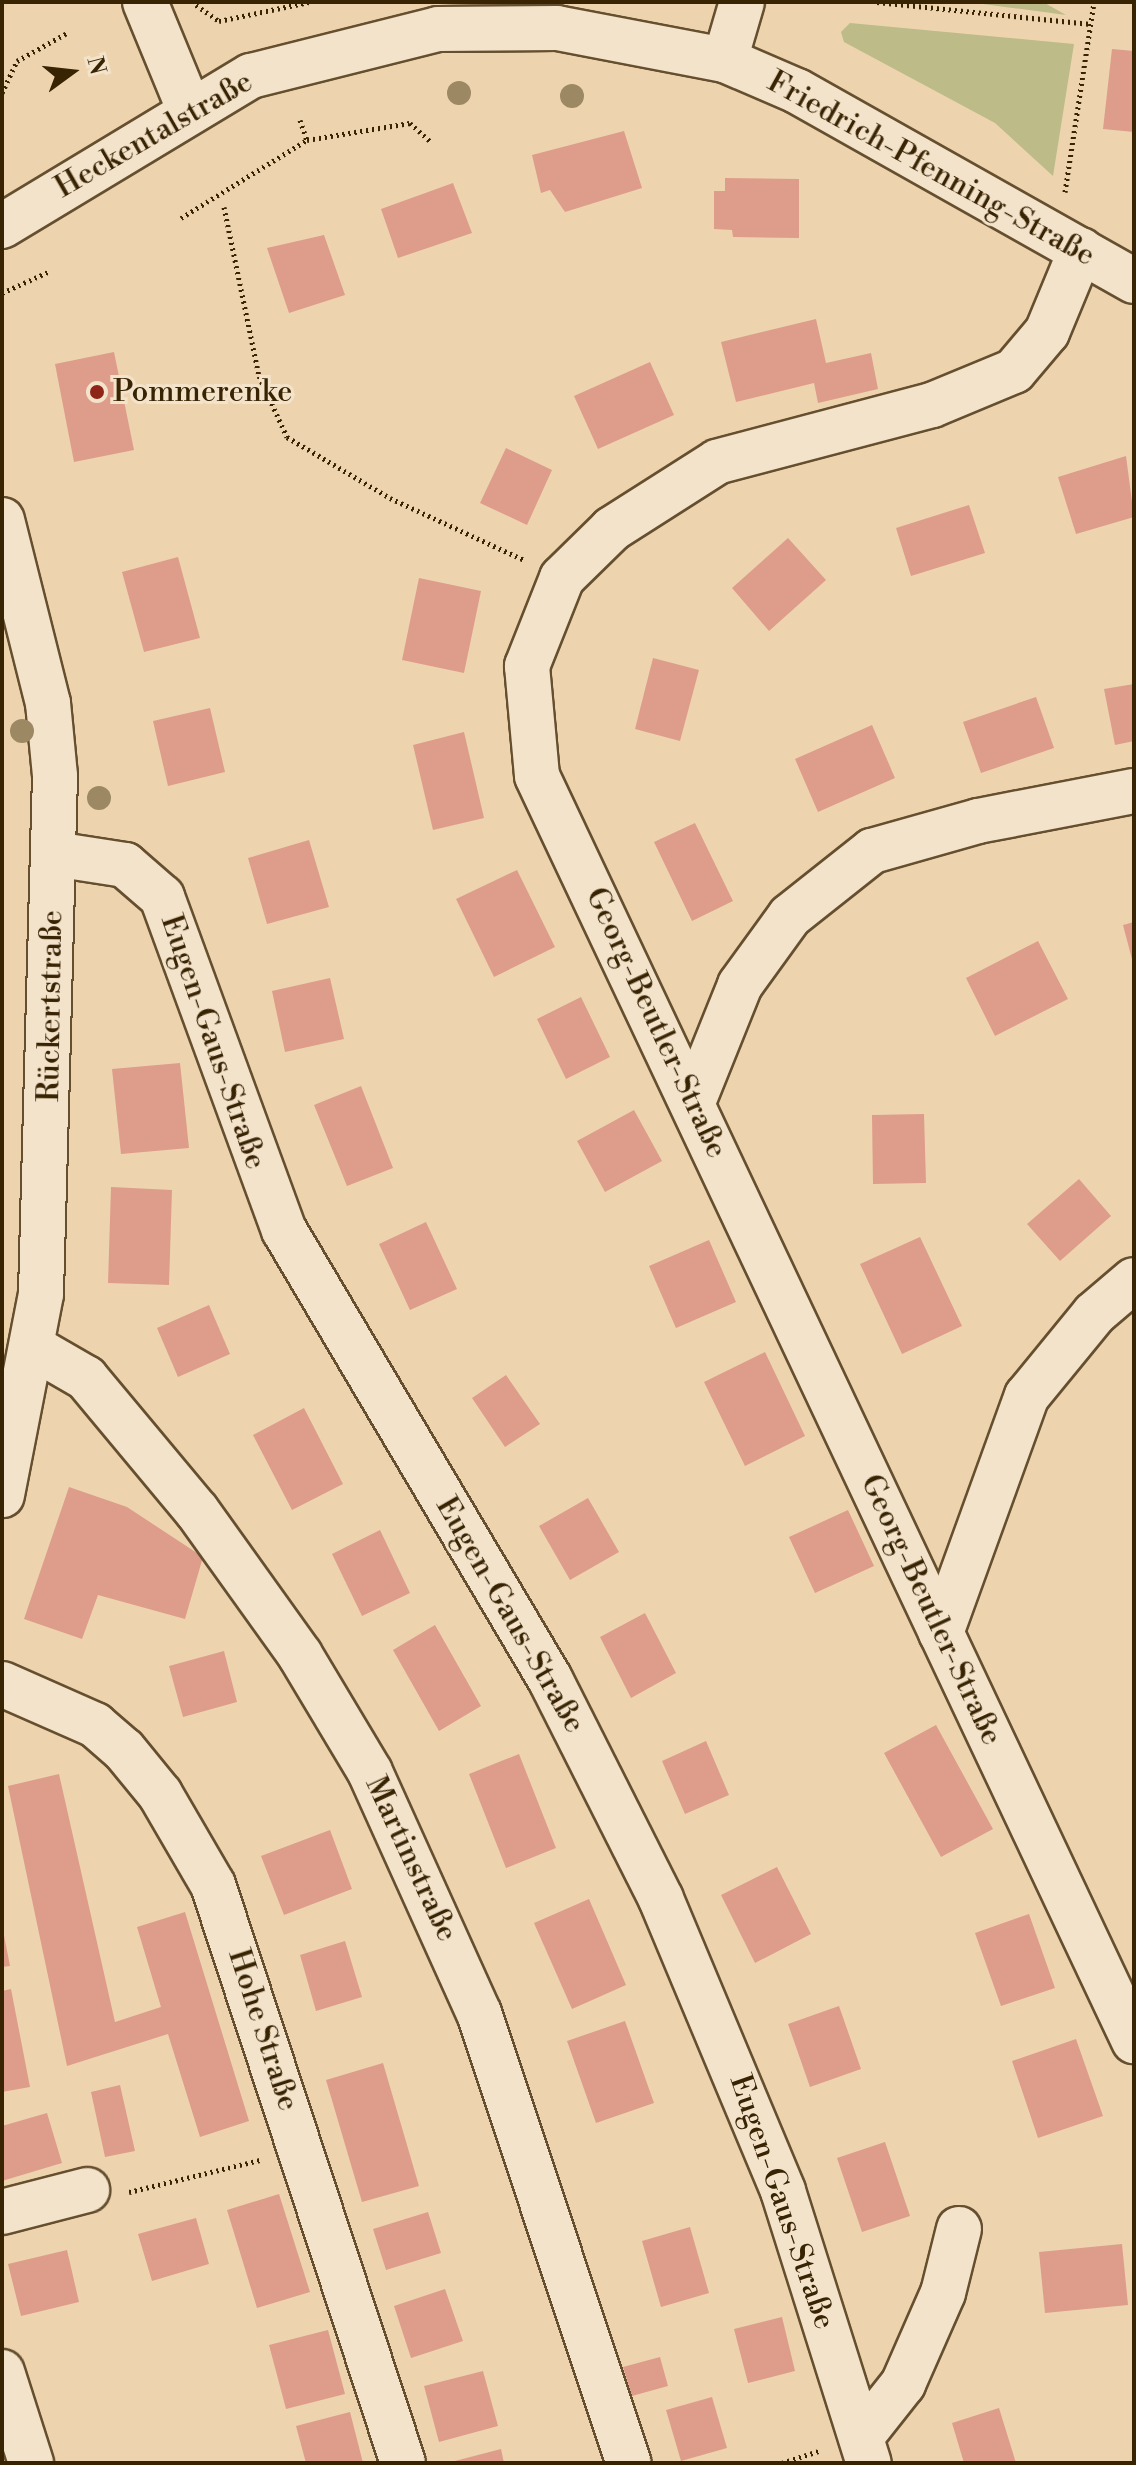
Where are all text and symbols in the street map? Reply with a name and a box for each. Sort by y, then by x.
north arrow [32,32,112,112]
text: N [80,54,111,78]
street label: Heckentalstraße [49,64,259,206]
street label: Friedrich-Pfenning-Straße [761,64,1101,274]
place label: Pommerenke [113,374,292,410]
marker: Pommerenke [88,383,106,401]
street label: Georg-Beutler-Straße [578,882,734,1164]
street label: Rückertstraße [31,910,71,1102]
street label: Eugen-Gaus-Straße [153,910,273,1174]
street label: Georg-Beutler-Straße [853,1469,1009,1751]
street label: Eugen-Gaus-Straße [428,1491,592,1739]
street label: Martinstraße [357,1771,465,1947]
street label: Hohe Straße [220,1945,306,2115]
street label: Eugen-Gaus-Straße [722,2070,842,2334]

